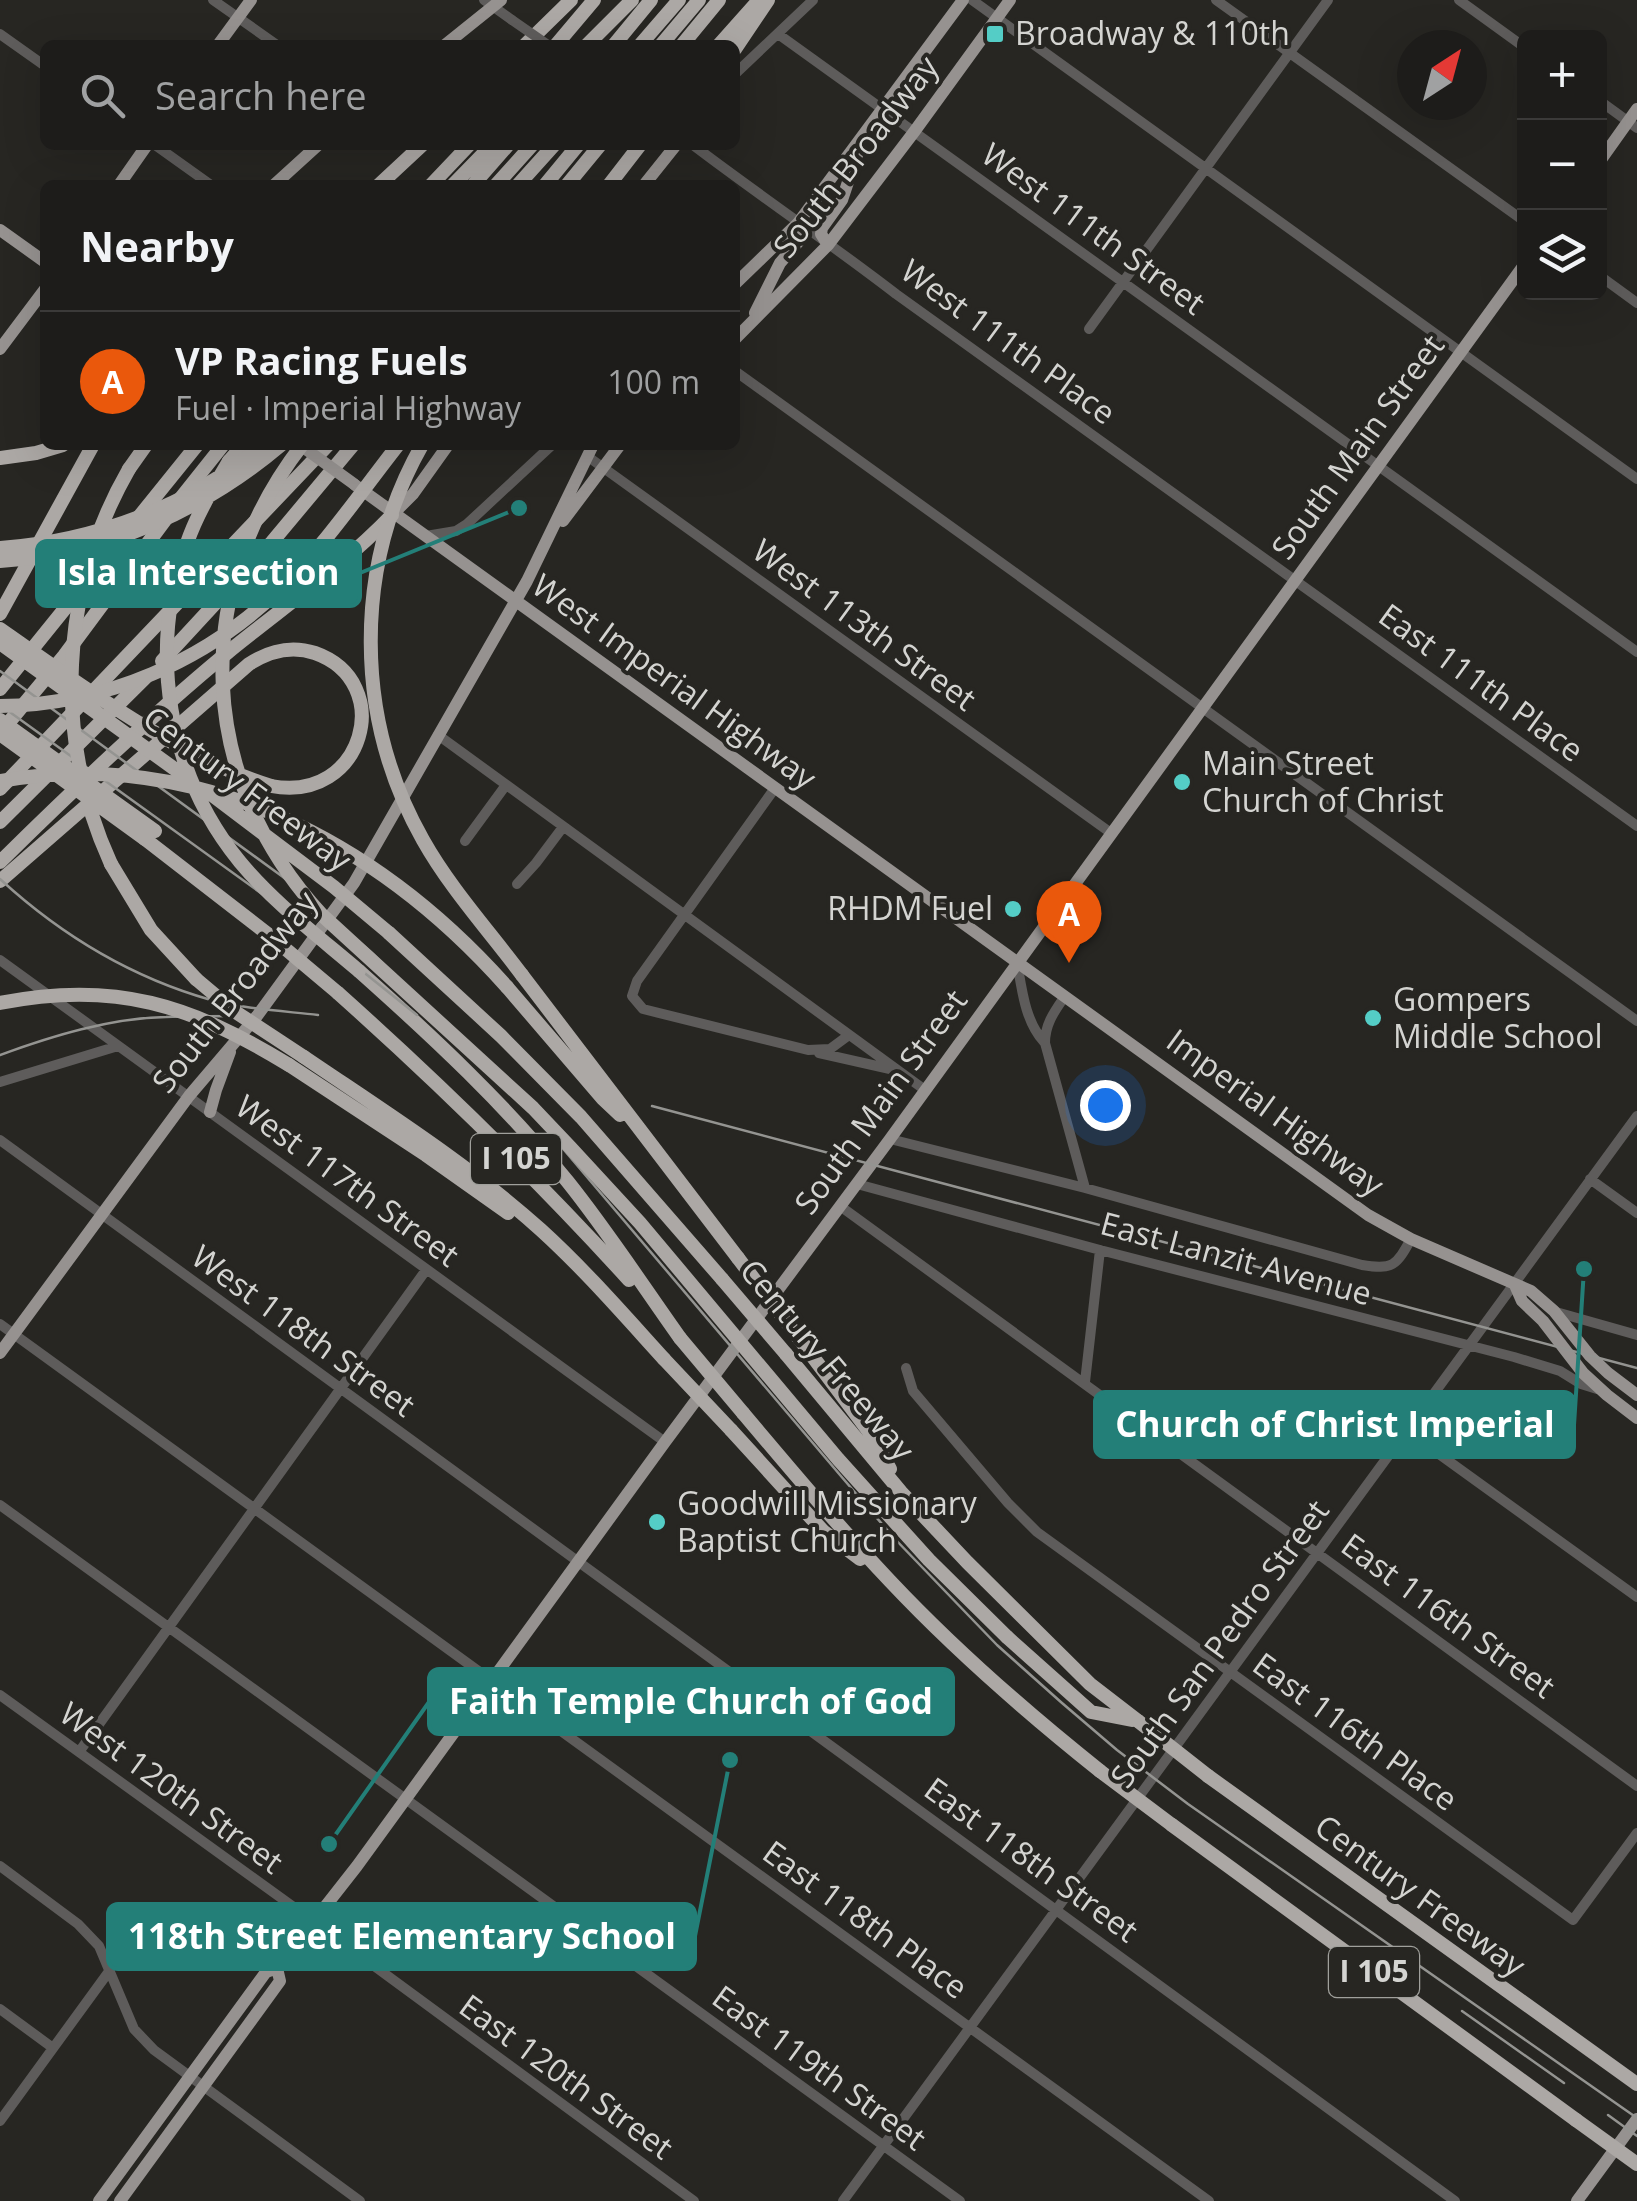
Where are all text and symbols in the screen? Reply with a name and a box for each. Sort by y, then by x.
place label: Broadway & 110th [1015,11,1290,54]
marker: Broadway & 110th [984,23,1006,45]
north arrow [1397,30,1487,120]
map controls [1517,30,1607,300]
button: + [1517,30,1607,120]
search box [40,40,740,150]
street label: South Broadway [763,46,948,266]
icon: search [75,68,130,123]
text: Search here [155,69,367,121]
button: − [1517,120,1607,210]
street label: West 111th Street [974,132,1214,323]
button: layers [1517,210,1607,300]
text: Nearby [80,217,234,274]
street label: West 111th Place [893,248,1125,433]
street label: South Main Street [1261,325,1453,567]
text: VP Racing Fuels [175,334,468,386]
text: A [101,360,124,403]
text: 100 m [607,360,700,403]
text: Fuel · Imperial Highway [175,386,521,429]
street label: West 113th Street [745,528,985,719]
callout: Isla Intersection [37,541,360,606]
text: Isla Intersection [57,548,339,595]
street label: West Imperial Highway [524,563,826,799]
street label: East 111th Place [1371,593,1593,771]
street label: Century Freeway [135,695,362,881]
place label: Main Street Church of Christ [1202,741,1444,821]
marker: Main Street Church of Christ [1171,771,1193,793]
pin: A [1036,880,1102,963]
street label: South Broadway [142,881,327,1101]
place label: RHDM Fuel [827,886,993,929]
marker: RHDM Fuel [1002,898,1024,920]
place label: Gompers Middle School [1393,977,1602,1057]
street label: South Main Street [784,980,976,1222]
marker: Gompers Middle School [1362,1007,1384,1029]
street label: Imperial Highway [1159,1018,1394,1206]
your location [1080,1080,1131,1131]
street label: West 117th Street [228,1084,468,1275]
road number: I 105 [471,1134,561,1184]
street label: East Lanzit Avenue [1096,1201,1377,1314]
street label: West 118th Street [184,1234,424,1425]
street label: Century Freeway [731,1249,926,1469]
callout: Church of Christ Imperial [1095,1392,1574,1457]
text: Church of Christ Imperial [1115,1400,1555,1447]
place label: Goodwill Missionary Baptist Church [677,1481,978,1561]
street label: South San Pedro Street [1100,1491,1338,1796]
marker: Goodwill Missionary Baptist Church [646,1511,668,1533]
street label: East 116th Street [1333,1523,1564,1707]
street label: East 116th Place [1245,1642,1467,1820]
callout: Faith Temple Church of God [429,1669,953,1734]
text: Faith Temple Church of God [449,1677,933,1724]
street label: West 120th Street [52,1691,292,1882]
street label: East 118th Street [916,1767,1147,1951]
street label: Century Freeway [1307,1804,1536,1986]
street label: East 118th Place [755,1830,977,2008]
callout: 118th Street Elementary School [108,1904,695,1969]
text: 118th Street Elementary School [128,1912,676,1959]
road number: I 105 [1329,1947,1419,1997]
street label: East 119th Street [704,1975,935,2159]
street label: East 120th Street [451,1984,682,2168]

